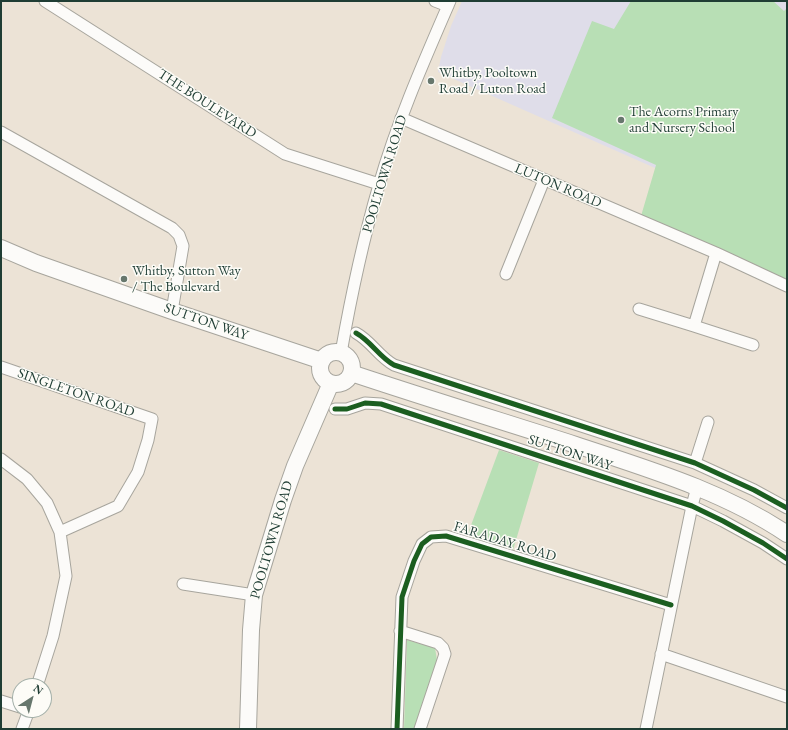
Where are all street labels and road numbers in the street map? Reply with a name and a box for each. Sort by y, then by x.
street label: THE BOULEVARD [154,66,260,142]
street label: POOLTOWN ROAD [359,113,411,235]
street label: LUTON ROAD [512,160,604,212]
street label: SUTTON WAY [162,300,250,344]
street label: SINGLETON ROAD [15,365,137,421]
street label: SUTTON WAY [526,431,614,475]
street label: POOLTOWN ROAD [247,479,297,601]
street label: FARADAY ROAD [452,518,558,566]

